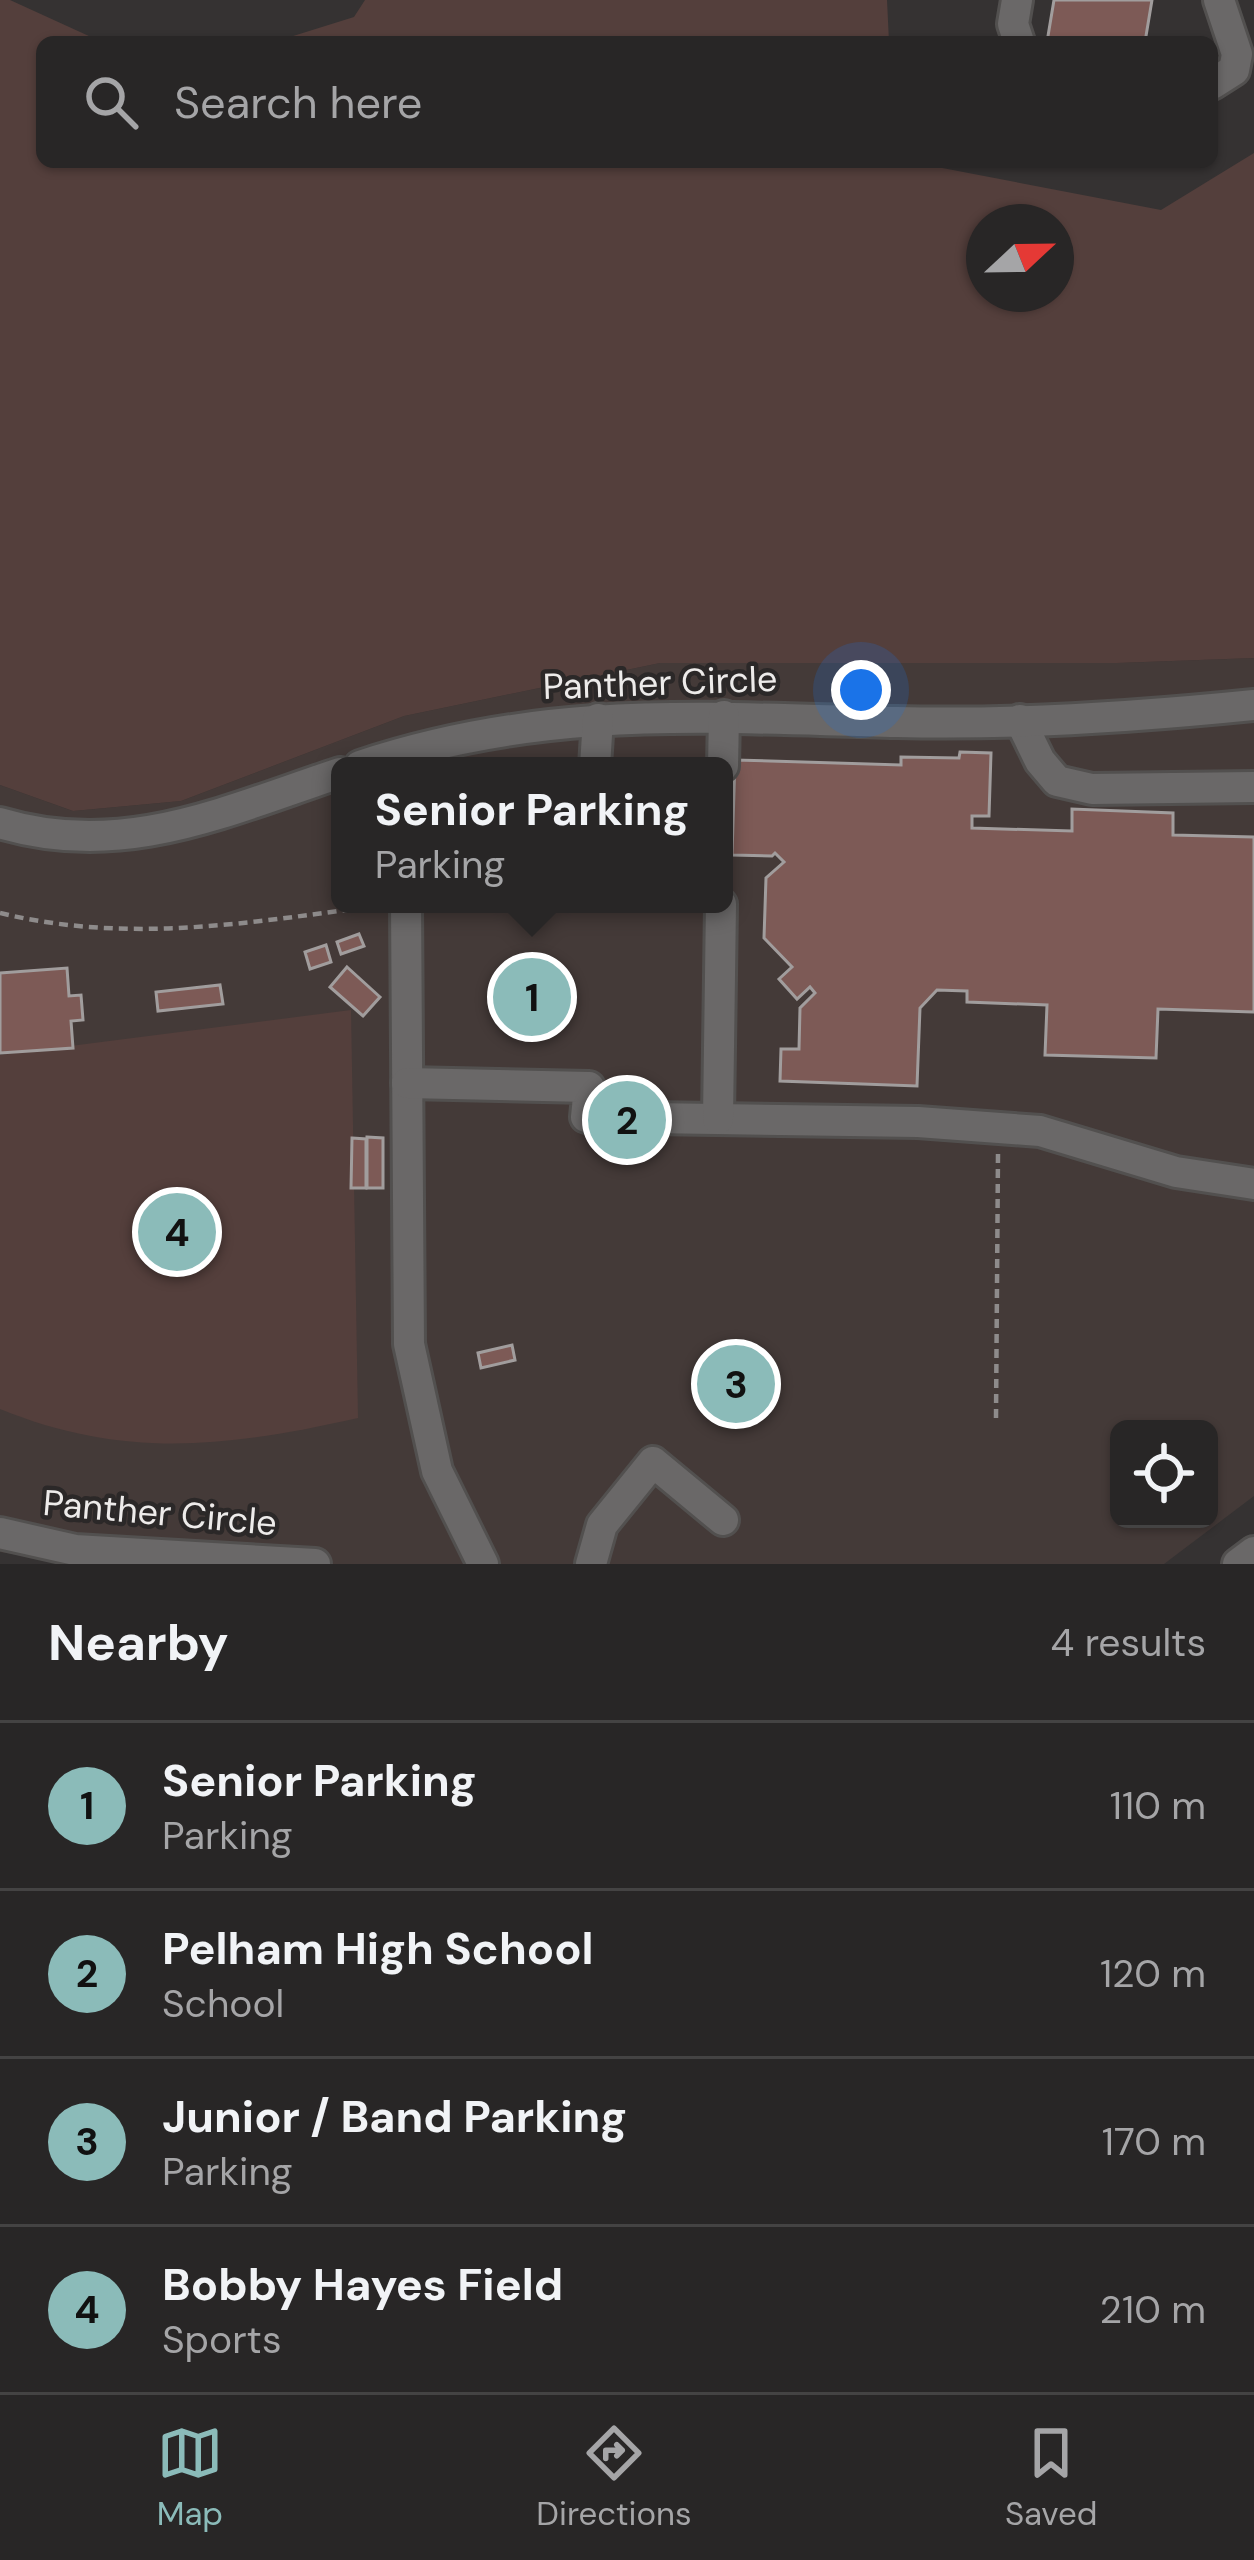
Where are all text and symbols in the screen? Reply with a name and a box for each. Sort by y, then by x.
search box [36,36,1218,168]
icon: search [78,69,144,135]
text: Search here [174,73,422,132]
north arrow [966,204,1074,312]
street label: Panther Circle [542,655,778,710]
your location [831,660,891,720]
popup [331,757,733,913]
text: Senior Parking [375,780,689,839]
text: Parking [375,839,505,890]
pin: 1 [493,952,571,1042]
pin: 2 [588,1075,666,1165]
pin: 4 [138,1187,216,1277]
pin: 3 [697,1339,775,1429]
map controls [1110,1420,1218,1528]
button: locate [1110,1420,1218,1528]
street label: Panther Circle [41,1479,279,1546]
text: Nearby [48,1609,229,1676]
text: 4 results [1051,1617,1206,1668]
text: Senior Parking [162,1751,477,1810]
text: 1 [80,1780,94,1831]
text: 110 m [1110,1780,1206,1831]
text: Parking [162,1810,293,1861]
text: Pelham High School [162,1919,594,1978]
text: 2 [76,1948,98,1999]
text: 120 m [1100,1948,1206,1999]
text: School [162,1978,284,2029]
text: Junior / Band Parking [162,2087,627,2146]
text: 3 [75,2116,99,2167]
text: 170 m [1102,2116,1206,2167]
text: Parking [162,2146,293,2197]
text: Bobby Hayes Field [162,2255,563,2314]
text: 4 [74,2284,100,2335]
text: 210 m [1100,2284,1206,2335]
text: Sports [162,2314,281,2365]
tab: Map [157,2420,223,2535]
tab: Directions [536,2420,692,2535]
tab: Saved [1005,2420,1097,2535]

